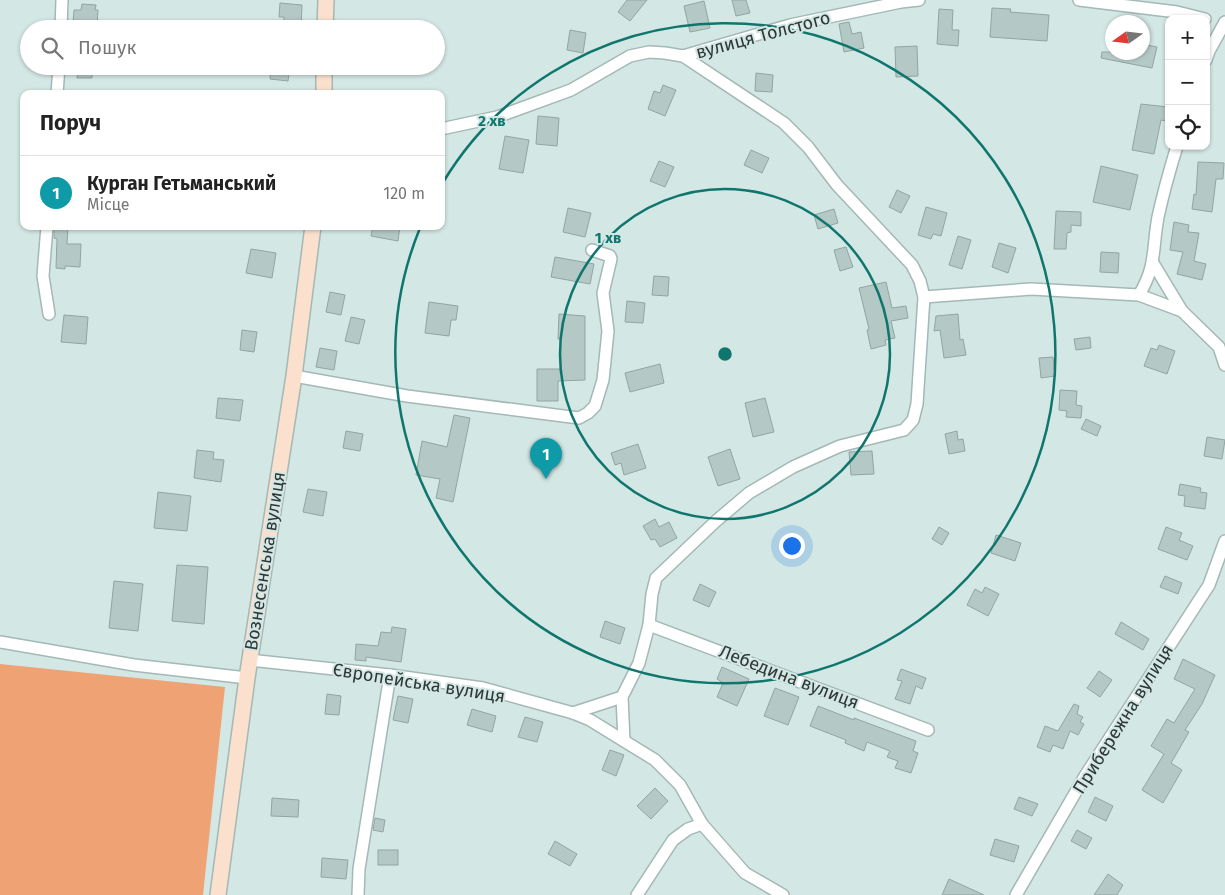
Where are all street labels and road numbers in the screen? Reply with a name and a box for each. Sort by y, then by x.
street label: вулиця Толстого [693,6,833,64]
street label: Вознесенська вулиця [240,470,290,652]
street label: Лебедина вулиця [716,640,862,714]
street label: Прибережна вулиця [1068,640,1178,798]
street label: Європейська вулиця [331,659,507,707]

